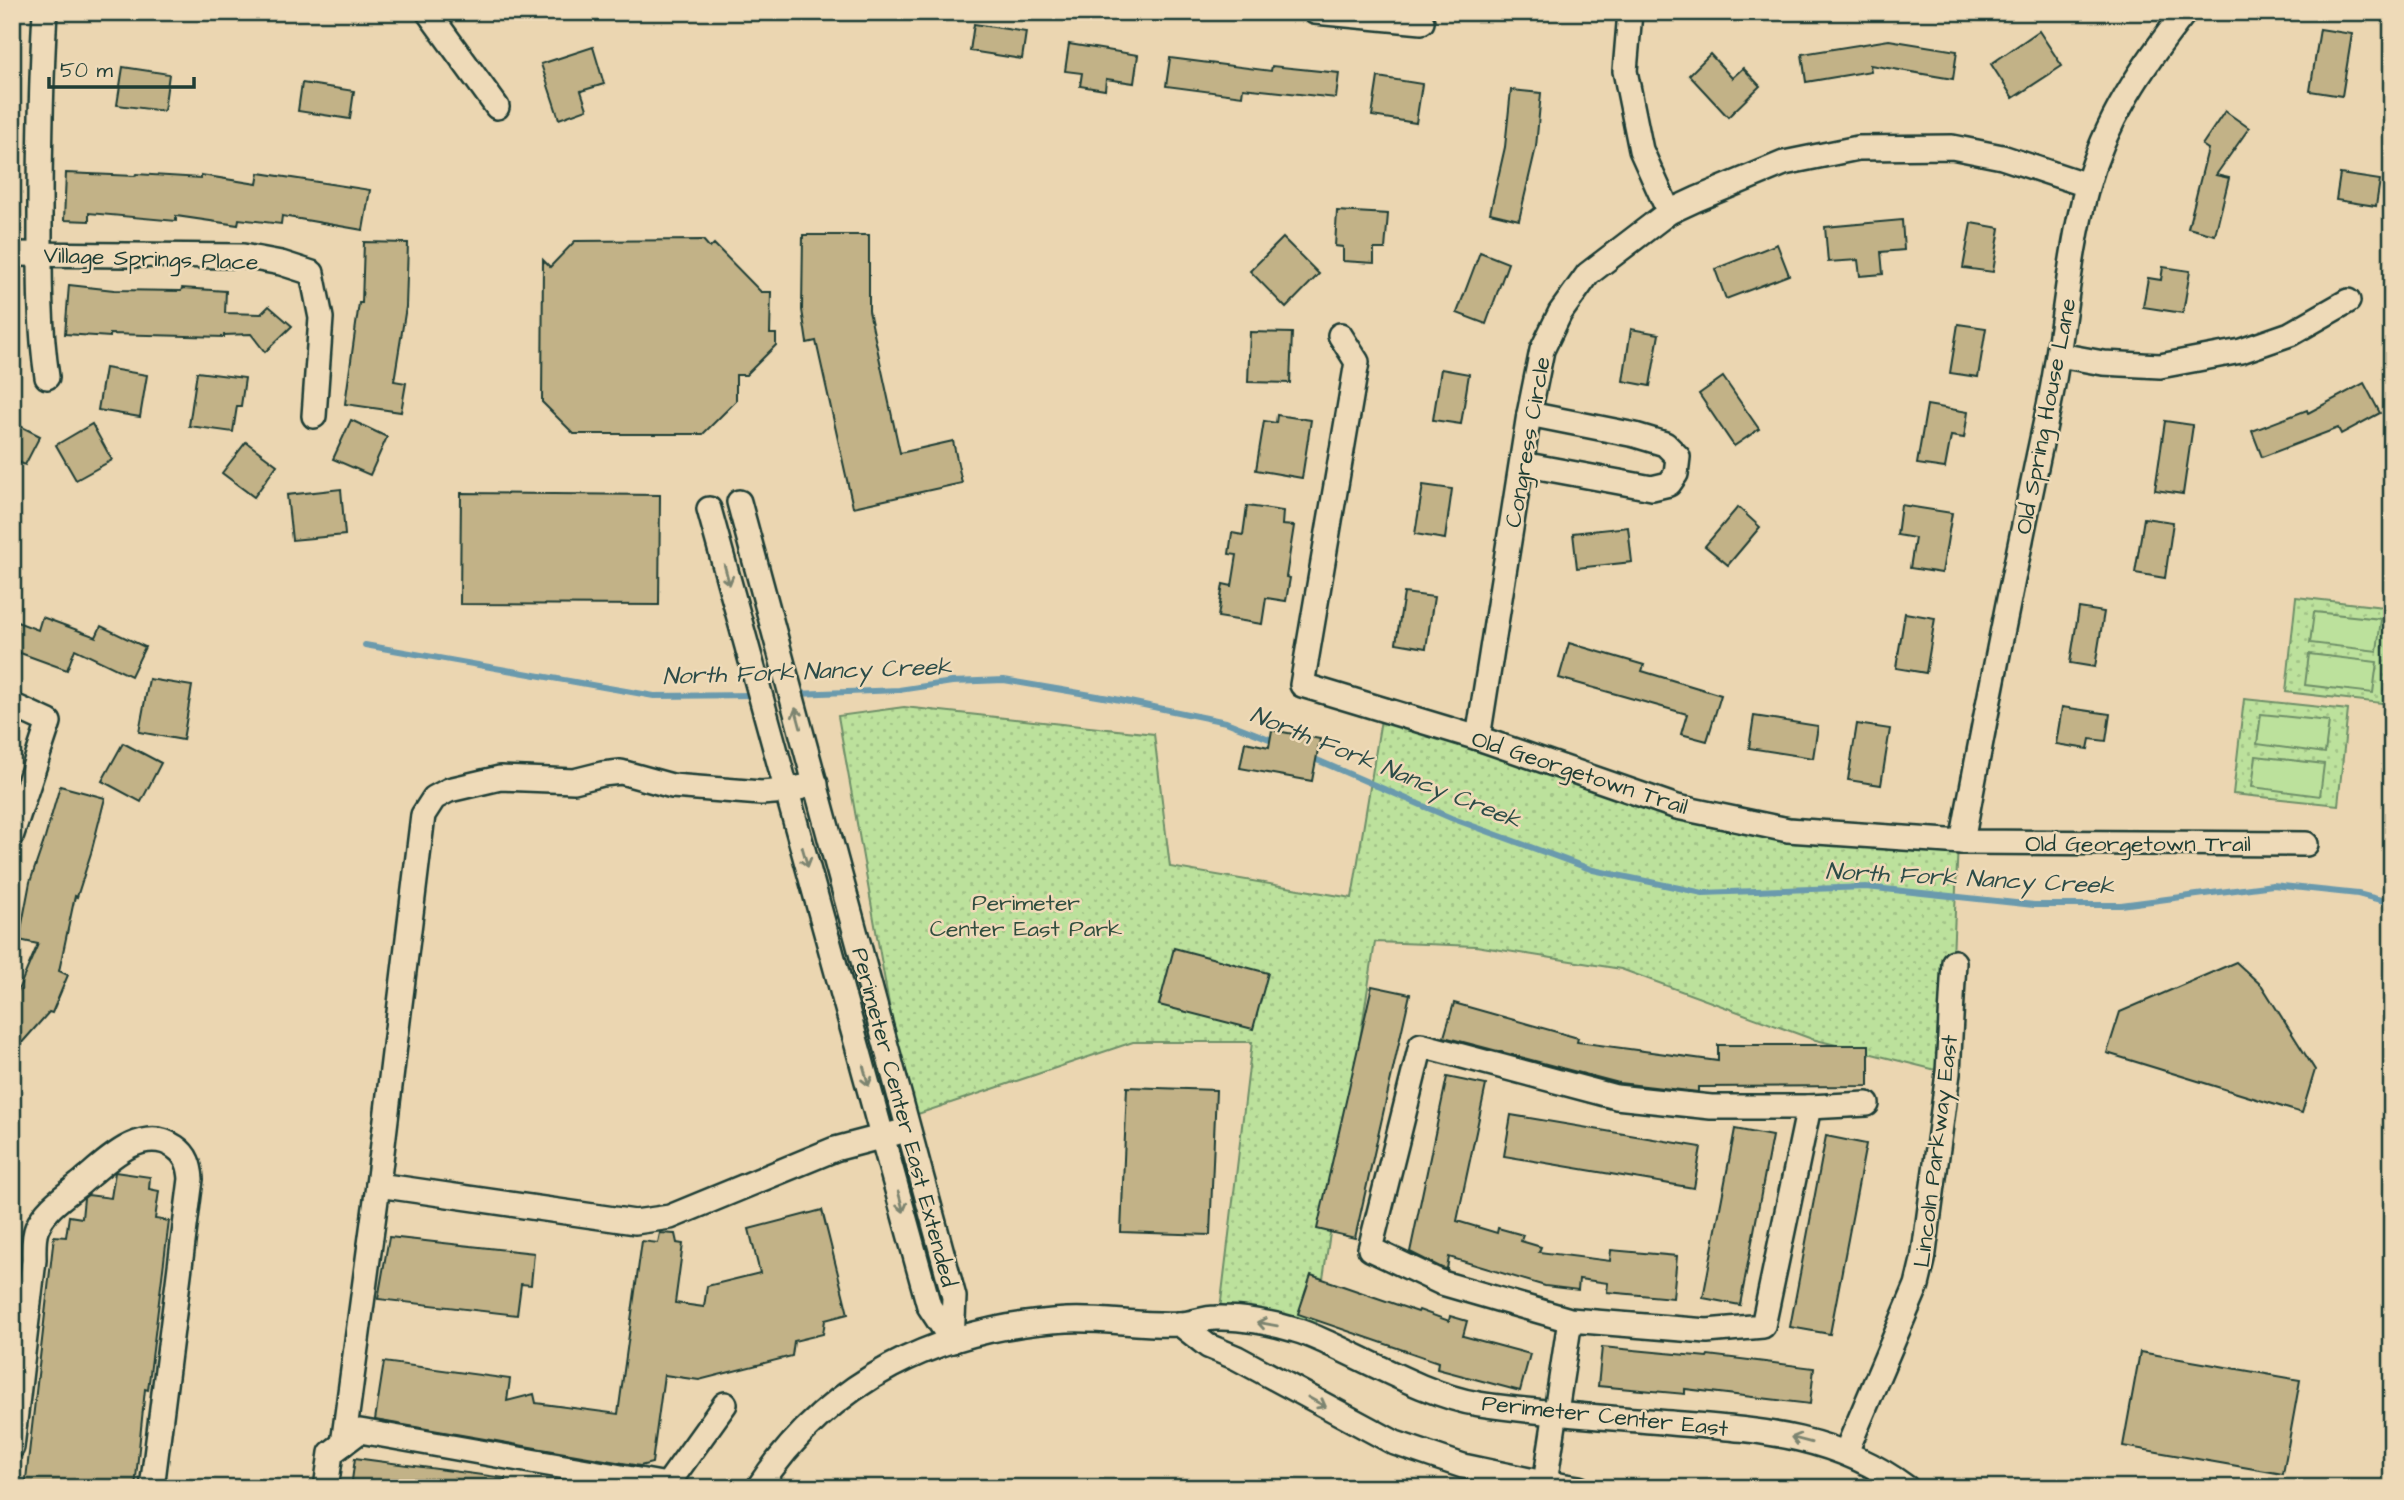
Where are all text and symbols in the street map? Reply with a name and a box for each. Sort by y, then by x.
scale bar [49,46,194,90]
text: 50 m [60,56,114,85]
street label: Village Springs Place [43,239,259,280]
street label: Old Spring House Lane [2007,296,2086,537]
street label: Congress Circle [1497,354,1560,530]
one-way arrow [721,563,734,586]
water label: North Fork Nancy Creek [662,650,953,694]
water label: North Fork Nancy Creek [1245,698,1527,838]
one-way arrow [791,707,804,729]
street label: Old Georgetown Trail [1467,723,1692,824]
street label: Old Georgetown Trail [2025,828,2251,861]
one-way arrow [799,845,812,867]
water label: North Fork Nancy Creek [1825,854,2116,904]
park label: Perimeter Center East Park [930,887,1122,945]
street label: Perimeter Center East Extended [843,944,965,1291]
street label: Lincoln Parkway East [1906,1032,1967,1269]
one-way arrow [860,1064,873,1086]
one-way arrow [895,1191,908,1213]
one-way arrow [1256,1317,1279,1331]
street label: Perimeter Center East [1480,1387,1730,1445]
one-way arrow [1306,1395,1326,1409]
one-way arrow [1790,1433,1813,1446]

